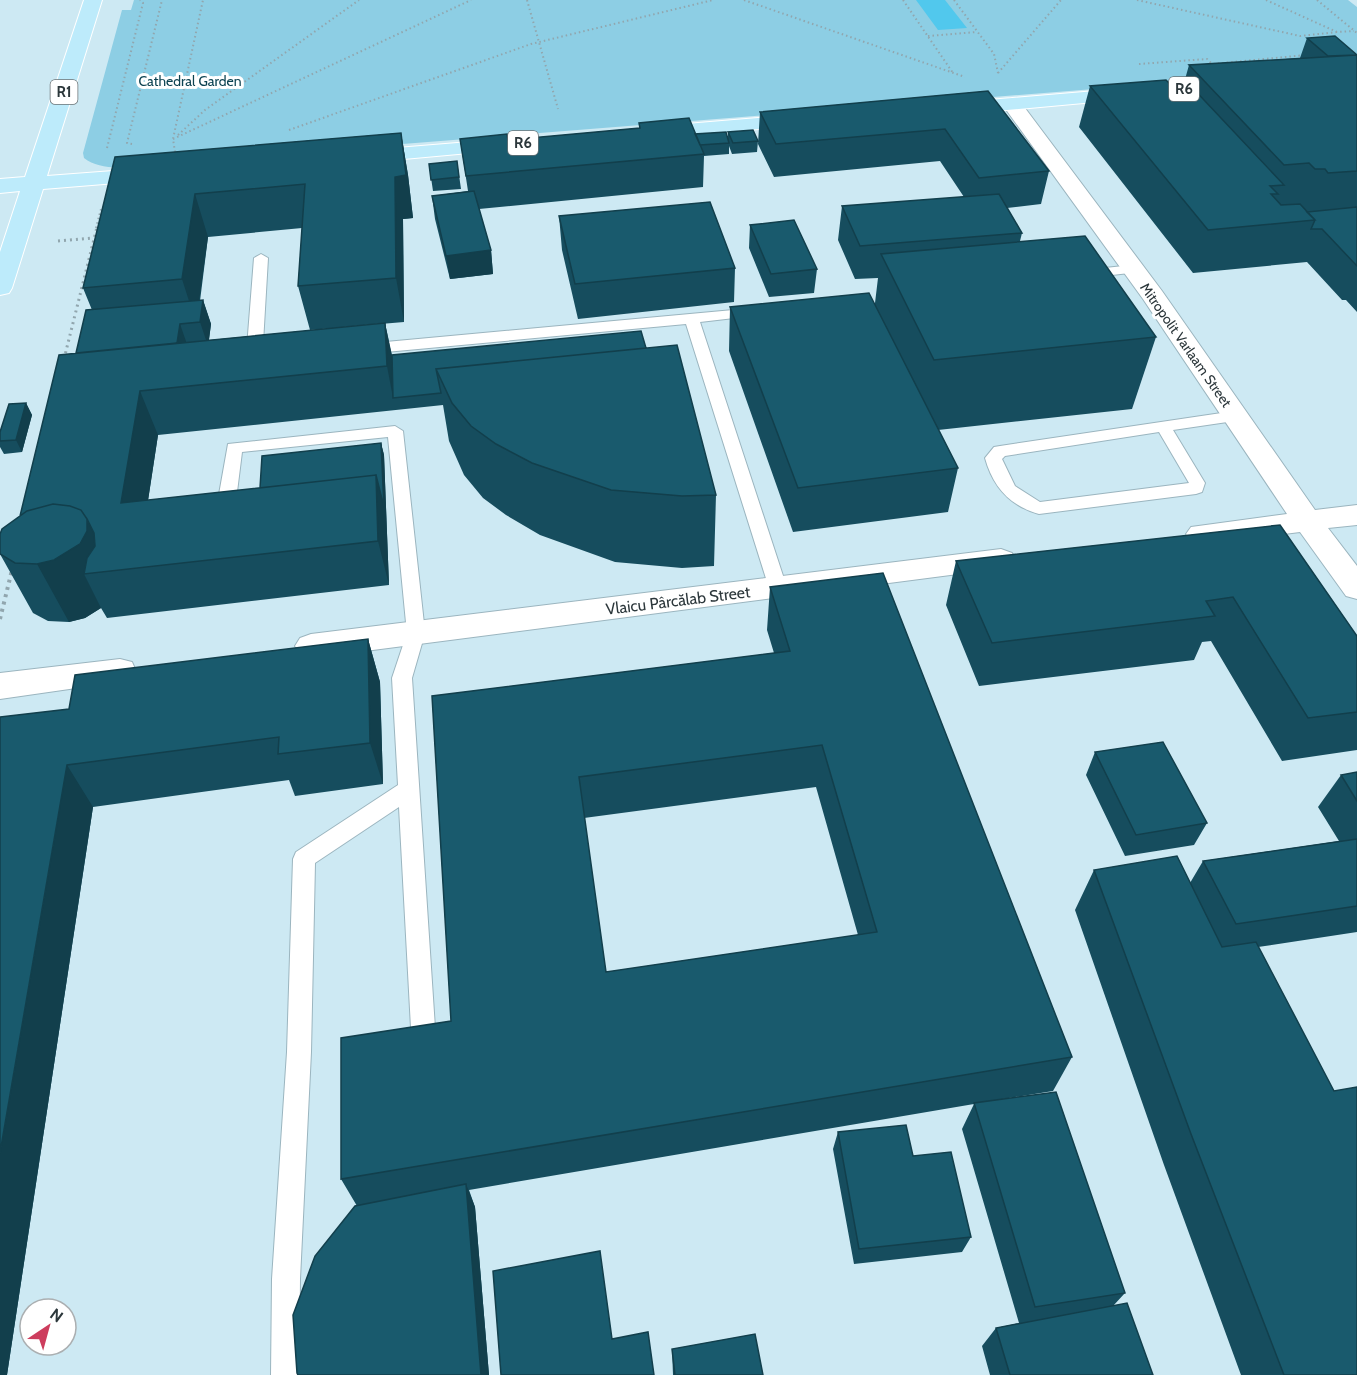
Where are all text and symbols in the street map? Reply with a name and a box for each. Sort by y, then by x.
park label: Cathedral Garden [138,72,242,90]
road number: R6 [1169,77,1199,101]
road number: R1 [50,80,78,104]
road number: R6 [508,131,538,155]
street label: Mitropolit Varlaam Street [1136,279,1236,411]
street label: Vlaicu Pârcălab Street [605,582,752,619]
north arrow [18,1297,78,1357]
text: N [46,1304,67,1326]

